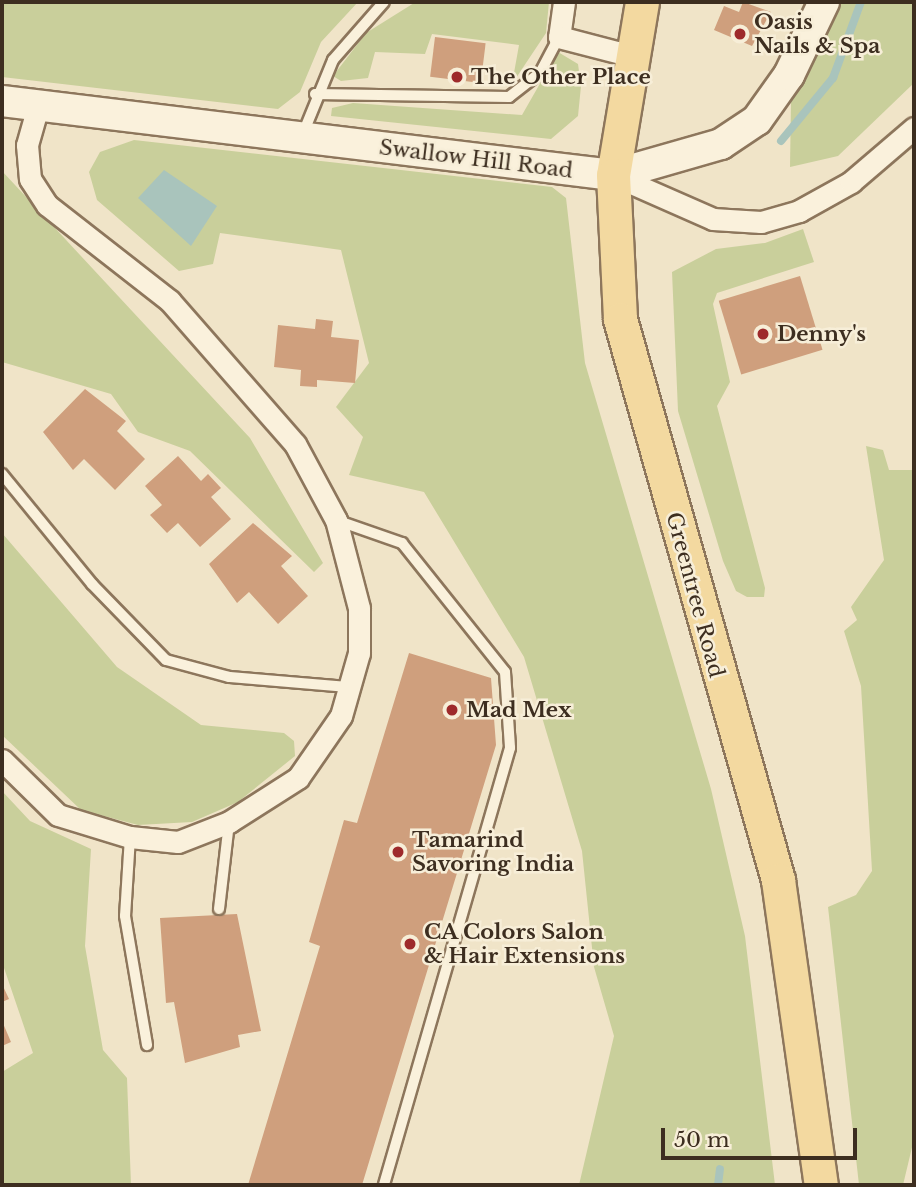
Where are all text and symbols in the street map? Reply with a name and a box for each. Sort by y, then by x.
place label: Oasis Nails & Spa [754,9,880,59]
marker: Oasis Nails & Spa [732,26,748,42]
place label: The Other Place [471,64,651,90]
marker: The Other Place [449,69,465,85]
street label: Swallow Hill Road [377,135,575,183]
place label: Denny's [777,321,866,347]
marker: Denny's [755,326,771,342]
street label: Greentree Road [661,509,729,681]
place label: Mad Mex [466,697,572,723]
marker: Mad Mex [444,702,460,718]
place label: Tamarind Savoring India [412,827,574,877]
marker: Tamarind Savoring India [390,844,406,860]
place label: CA Colors Salon & Hair Extensions [424,919,625,969]
marker: CA Colors Salon & Hair Extensions [402,936,418,952]
scale bar [664,1114,860,1158]
text: 50 m [674,1127,729,1153]

